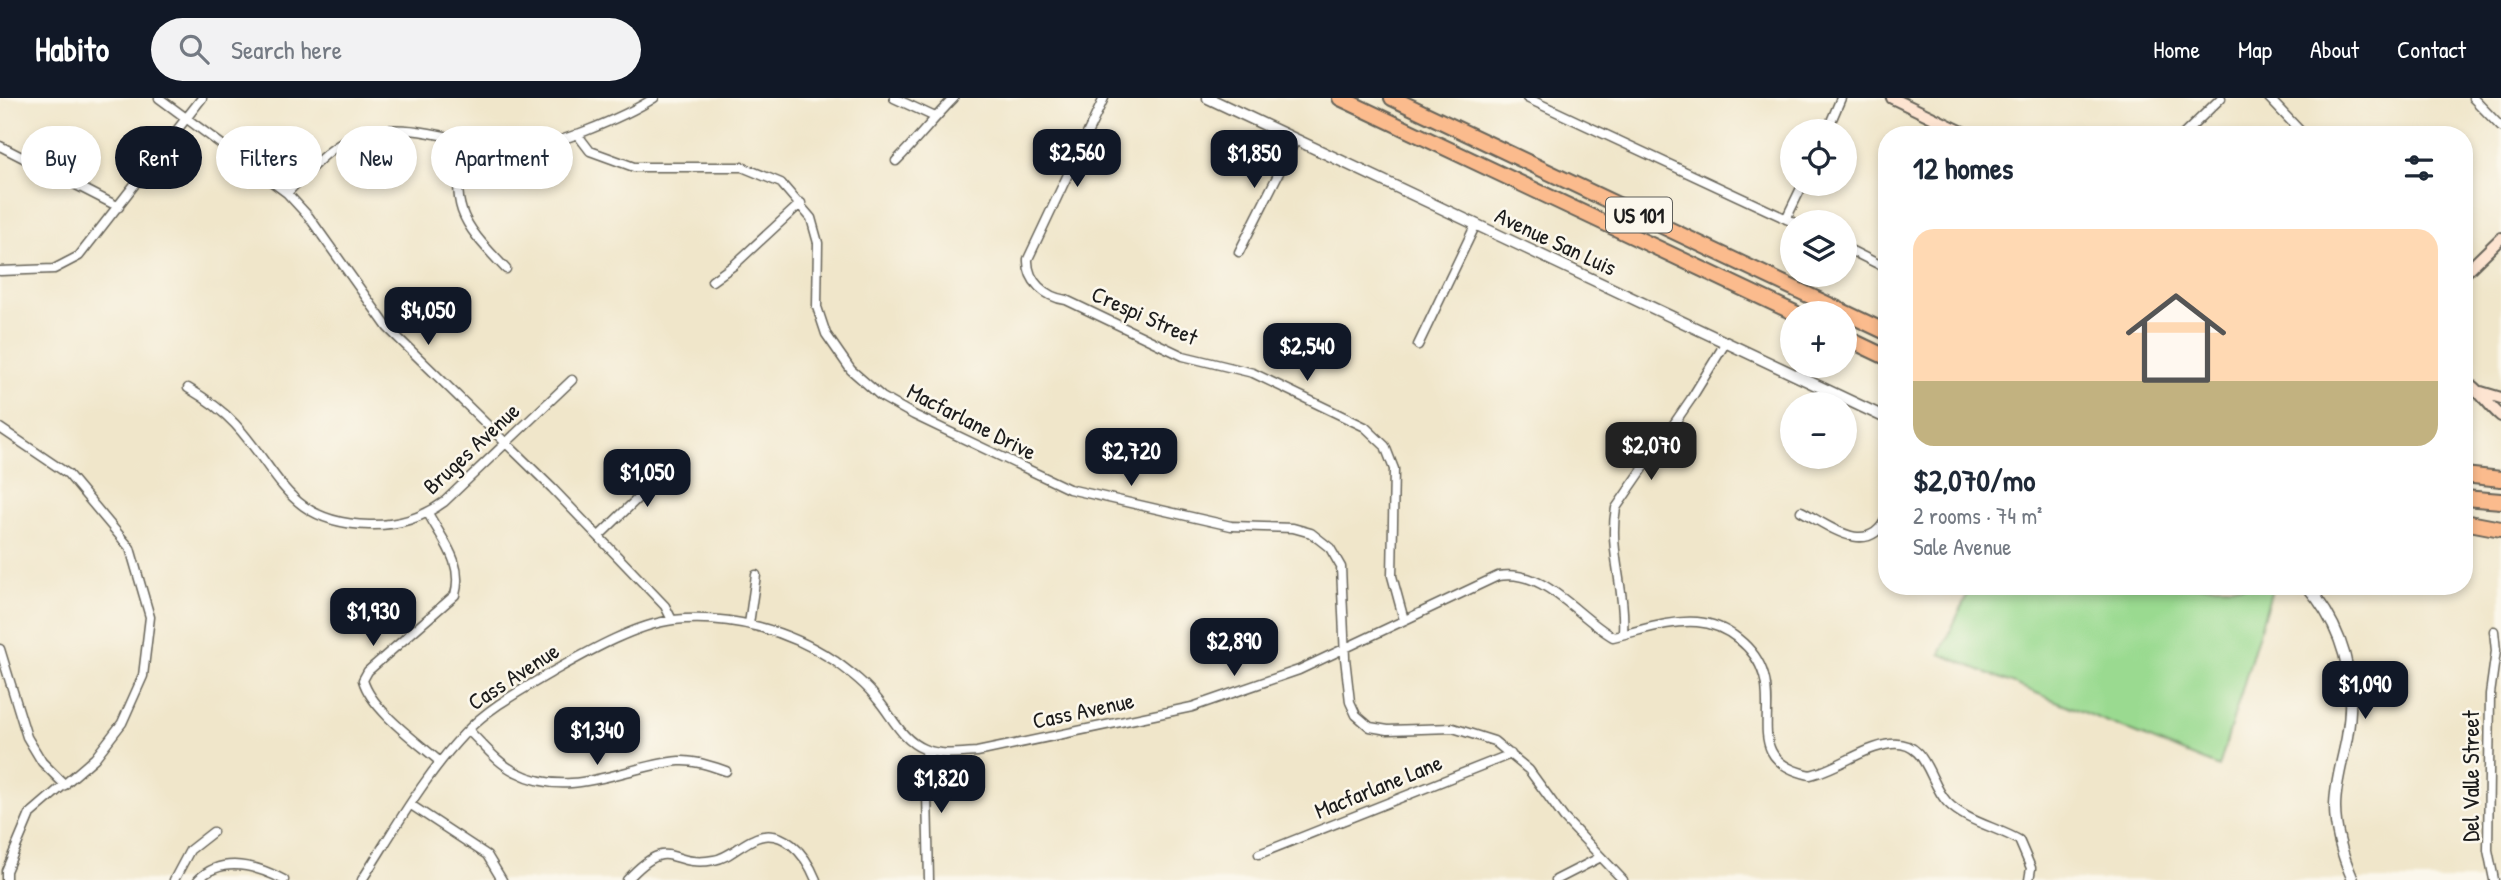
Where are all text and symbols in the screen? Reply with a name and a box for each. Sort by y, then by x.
search box [151,18,641,81]
text: Habito [35,27,109,71]
icon: search [175,30,213,68]
text: Search here [231,32,342,67]
text: Home [2153,33,2200,65]
text: Map [2238,33,2272,65]
text: About [2310,33,2359,65]
text: Contact [2397,33,2466,65]
map controls [1780,119,1857,469]
button: locate [1780,119,1857,196]
chip: Buy [21,126,101,189]
chip: Rent [115,126,202,189]
chip: Filters [216,126,322,189]
chip: New [336,126,417,189]
chip: Apartment [431,126,573,189]
pin: $2,560 [1020,130,1134,189]
pin: $1,850 [1197,130,1311,190]
text: $2,560 [1049,136,1105,167]
text: $1,850 [1227,137,1281,168]
text: 12 homes [1913,148,2013,188]
icon: filters [2400,149,2438,187]
road number: US 101 [1606,198,1672,232]
street label: Avenue San Luis [1490,199,1622,283]
button: layers [1780,210,1857,287]
icon: home [2113,275,2239,401]
street label: Crespi Street [1087,278,1204,353]
pin: $4,050 [371,288,485,347]
text: $4,050 [400,294,456,325]
button: + [1780,301,1857,378]
pin: $2,540 [1250,324,1364,383]
text: $2,540 [1279,330,1335,361]
street label: Macfarlane Drive [902,375,1042,467]
button: − [1780,392,1857,469]
street label: Bruges Avenue [416,395,526,501]
pin: $2,070 [1594,422,1708,482]
pin: $2,720 [1074,428,1188,488]
text: $2,070 [1621,429,1681,460]
text: $2,720 [1101,435,1161,466]
pin: $1,050 [590,450,704,509]
text: $1,050 [620,456,675,487]
text: $2,070/mo [1913,460,2035,500]
text: 2 rooms · 74 m² [1913,500,2042,531]
text: Sale Avenue [1913,531,2011,562]
pin: $1,930 [316,588,430,648]
text: $1,930 [346,595,400,626]
pin: $2,890 [1177,618,1291,678]
text: $2,890 [1206,625,1262,656]
street label: Cass Avenue [461,635,565,717]
pin: $1,090 [2308,662,2422,721]
text: $1,090 [2338,668,2392,699]
street label: Cass Avenue [1029,684,1137,736]
pin: $1,340 [540,708,654,767]
street label: Del Valle Street [2455,709,2486,842]
text: $1,340 [570,714,624,745]
street label: Macfarlane Lane [1310,746,1446,826]
pin: $1,820 [884,756,998,815]
text: $1,820 [913,762,969,793]

